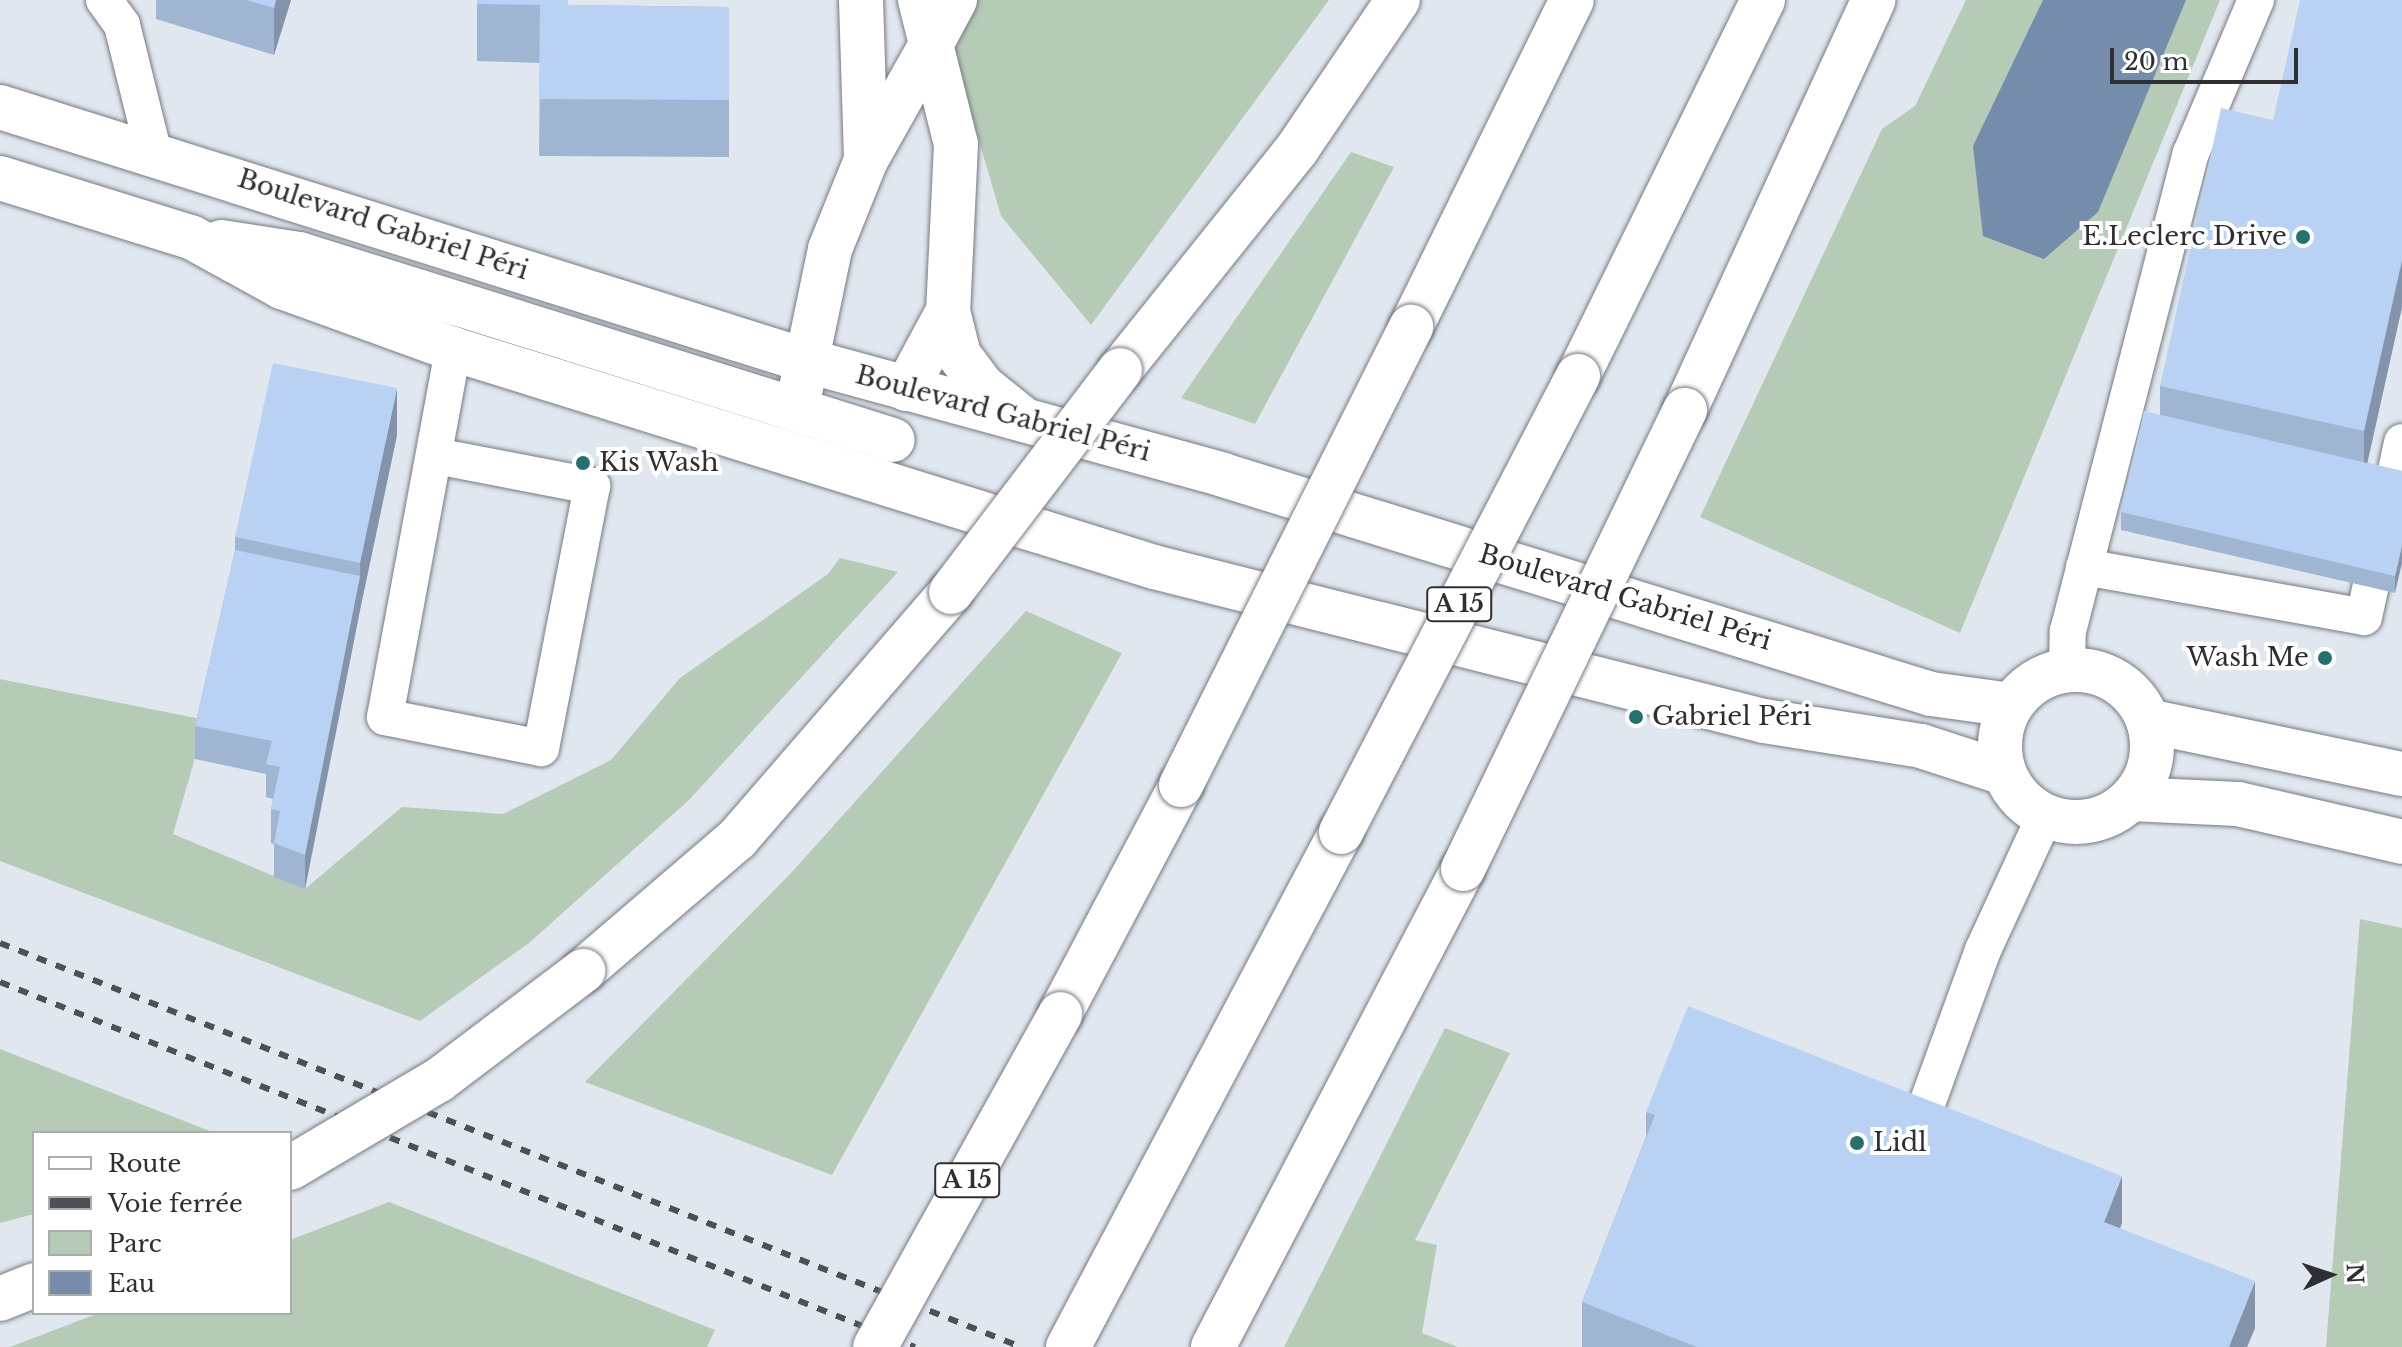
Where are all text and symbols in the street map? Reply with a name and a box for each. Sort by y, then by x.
scale bar [2114,32,2302,82]
text: 20 m [2124,47,2189,76]
street label: Boulevard Gabriel Péri [234,163,532,287]
place label: E.Leclerc Drive [2082,221,2287,253]
marker: E.Leclerc Drive [2294,228,2312,246]
street label: Boulevard Gabriel Péri [852,360,1154,468]
place label: Kis Wash [599,447,720,479]
marker: Kis Wash [574,454,592,472]
street label: Boulevard Gabriel Péri [1475,539,1775,657]
road number: A 15 [1425,584,1493,624]
place label: Wash Me [2187,642,2309,674]
marker: Wash Me [2316,649,2334,667]
place label: Gabriel Péri [1652,701,1811,733]
marker: Gabriel Péri [1627,708,1645,726]
place label: Lidl [1873,1127,1927,1159]
legend [32,1131,292,1315]
marker: Lidl [1848,1134,1866,1152]
text: Route [108,1149,181,1178]
road number: A 15 [933,1160,1001,1200]
text: Voie ferrée [108,1189,243,1218]
text: Parc [108,1229,162,1258]
north arrow [2290,1235,2370,1315]
text: N [2340,1263,2368,1285]
text: Eau [108,1269,155,1298]

